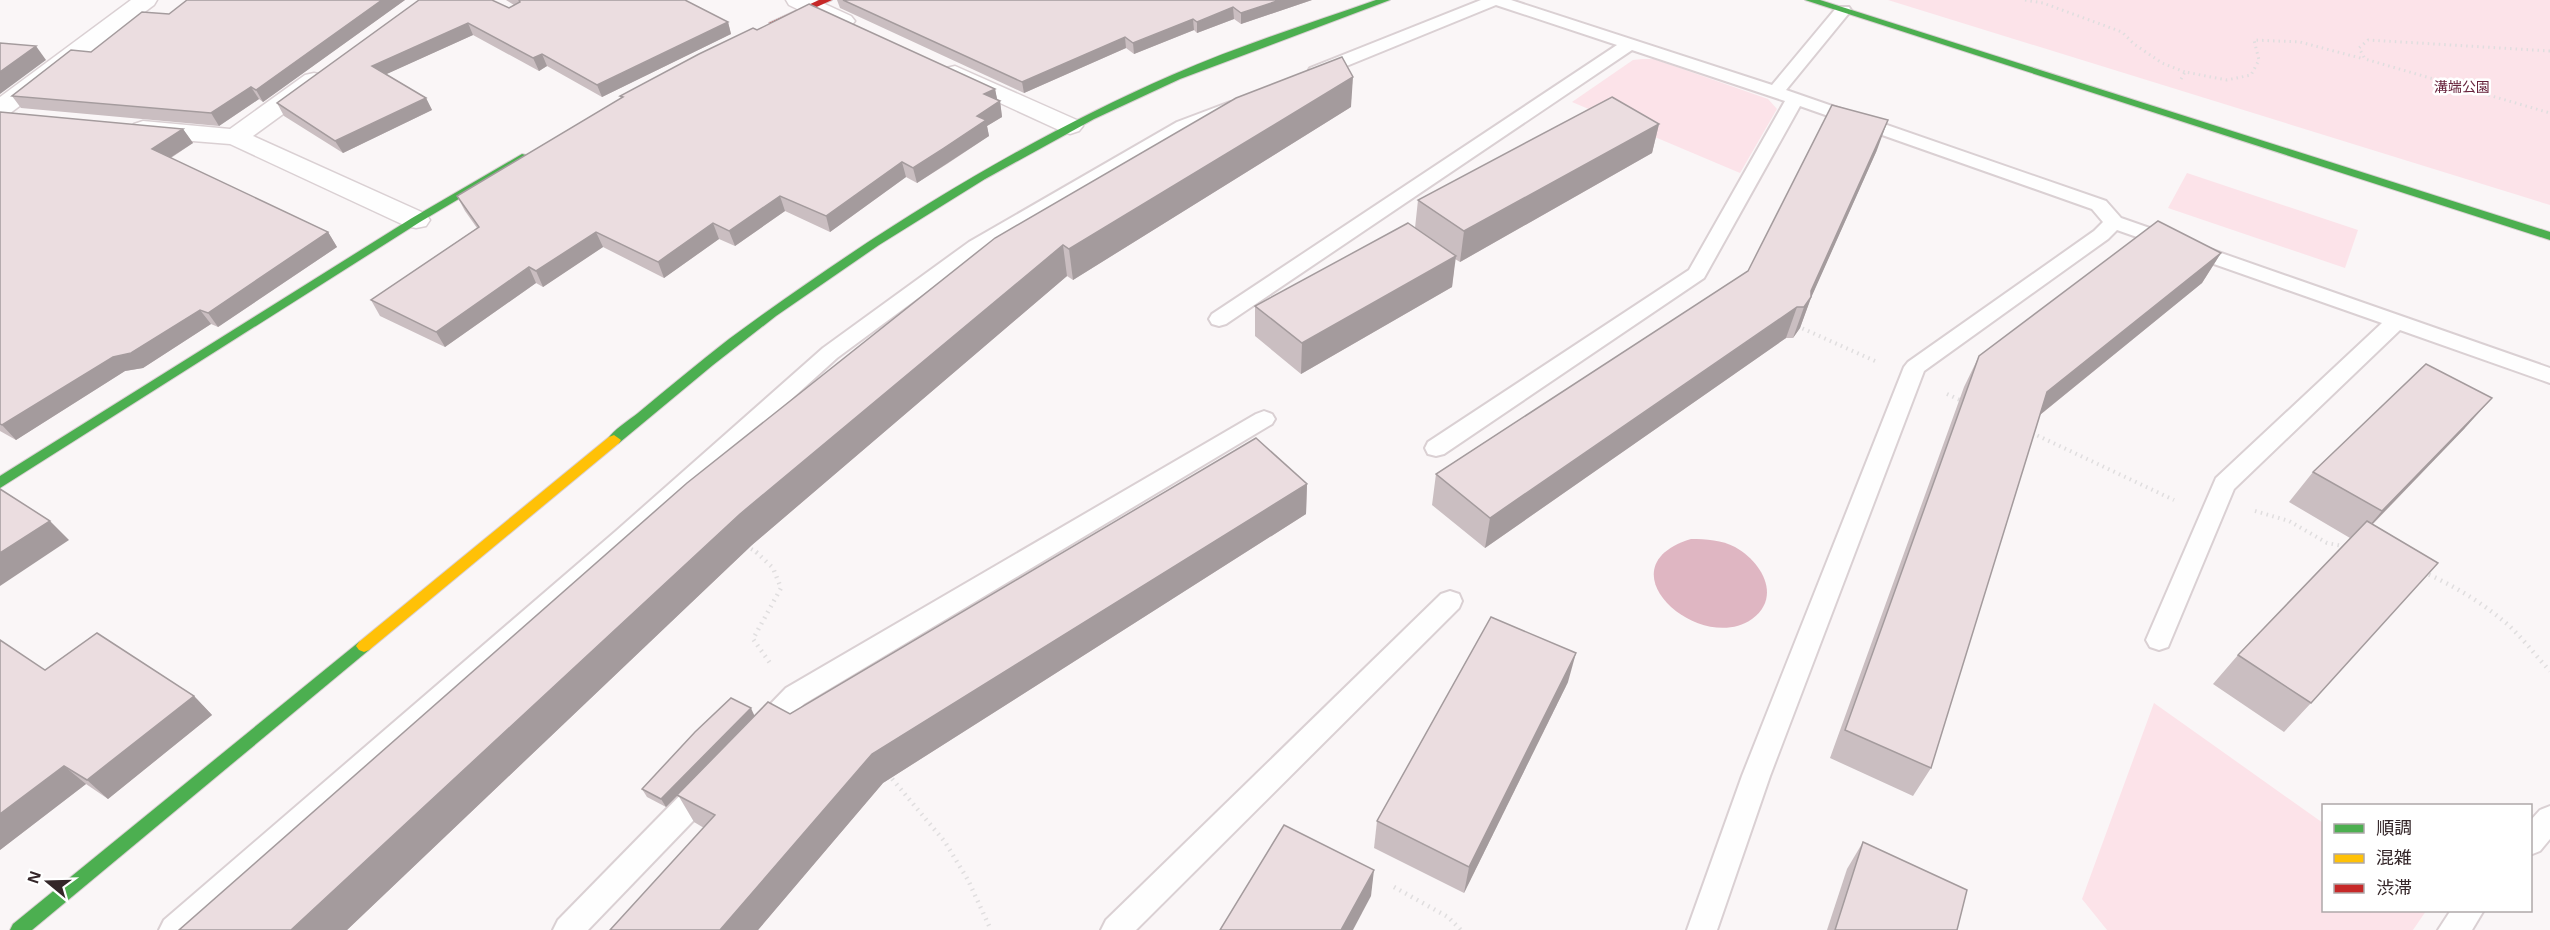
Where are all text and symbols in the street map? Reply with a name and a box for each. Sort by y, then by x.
park label: 溝端公園 [2434,79,2490,95]
legend [2322,804,2532,912]
text: 順調 [2376,818,2412,838]
text: 混雑 [2376,848,2412,868]
north arrow [18,852,78,912]
text: N [24,869,44,886]
text: 渋滞 [2376,878,2412,898]

